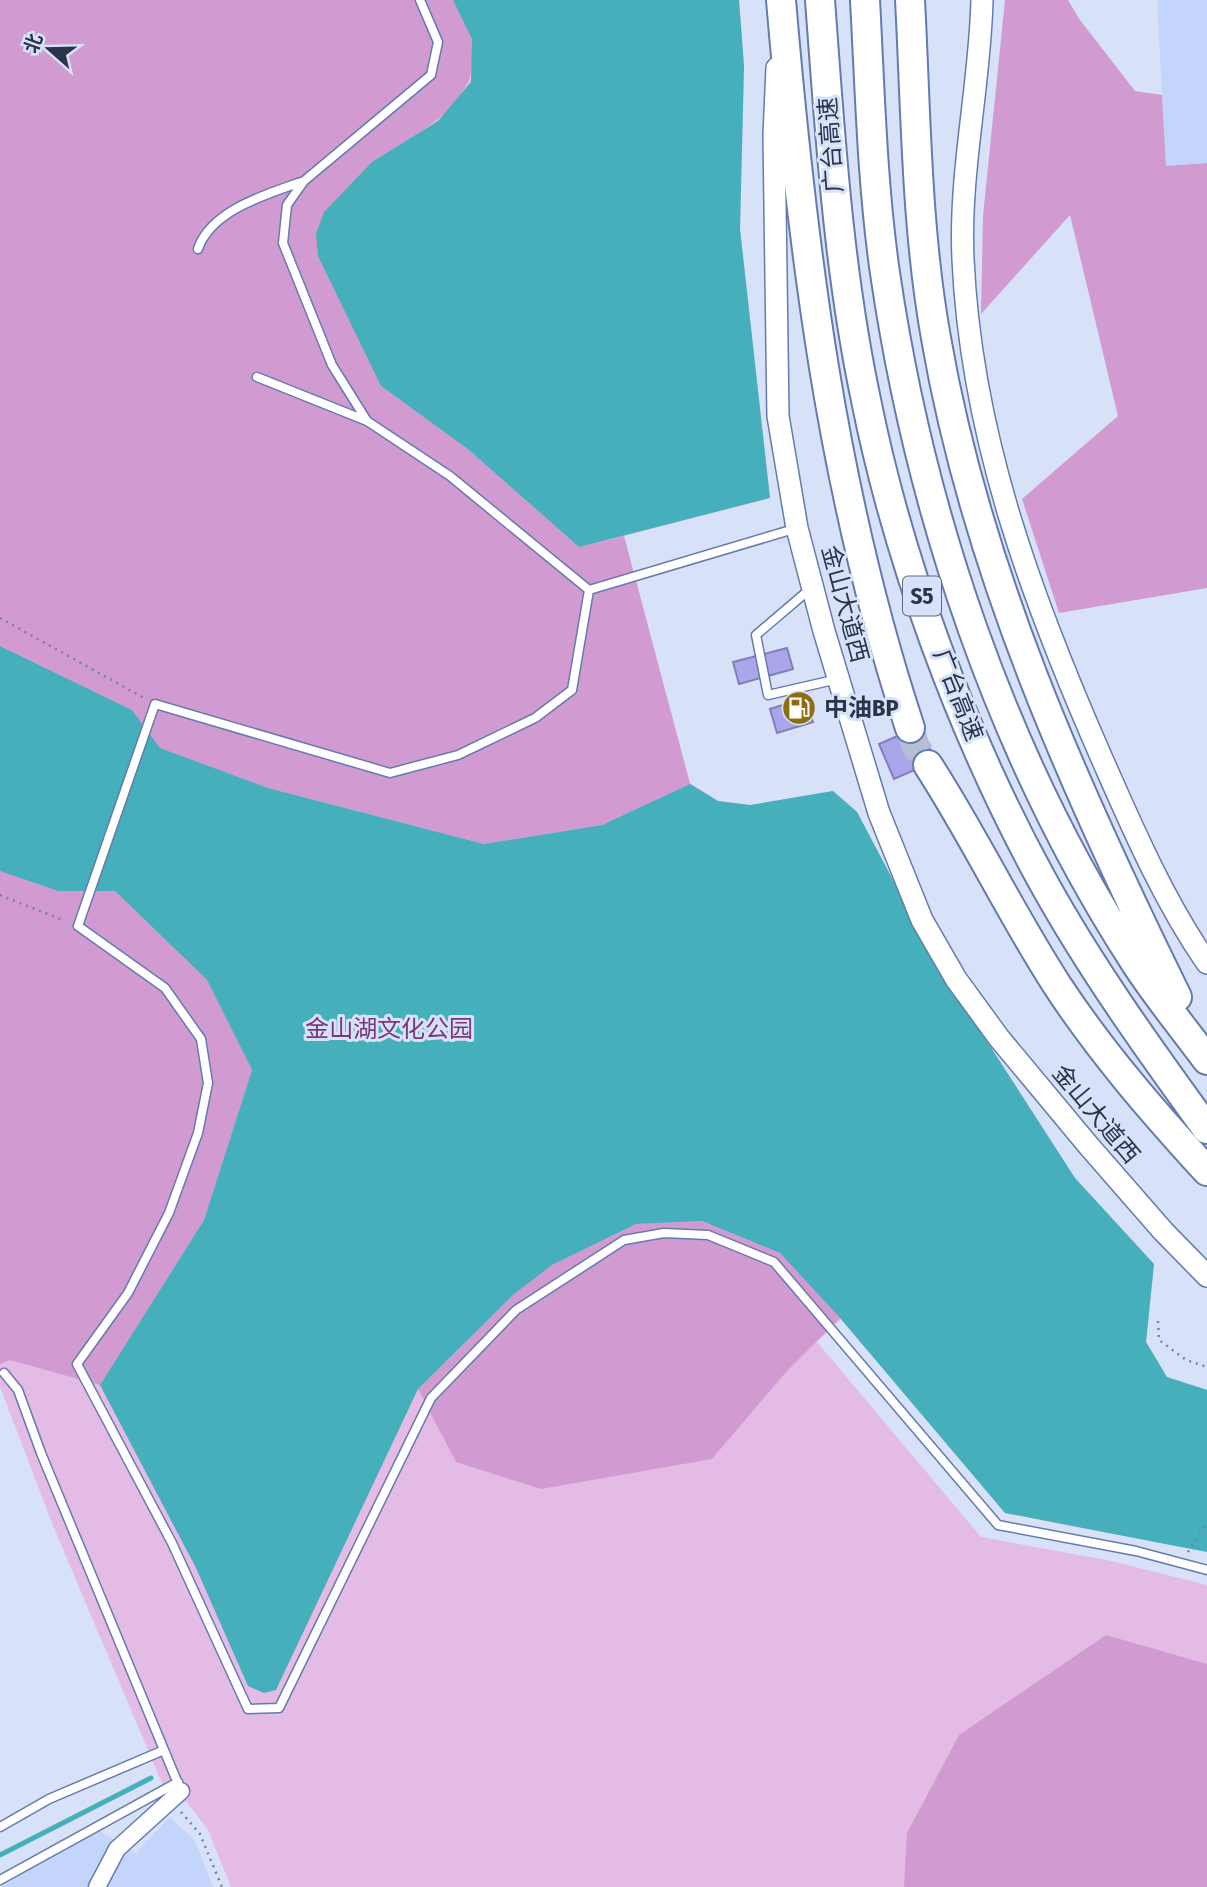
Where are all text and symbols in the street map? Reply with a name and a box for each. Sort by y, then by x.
north arrow [14,14,84,84]
text: 北 [19,30,48,56]
street label: 广台高速 [814,96,848,194]
street label: 金山大道西 [816,542,874,666]
road number: S5 [903,576,941,616]
street label: 广台高速 [928,645,988,745]
fuel station icon: 中油BP [780,689,818,727]
place label: 中油BP [824,694,898,722]
park label: 金山湖文化公园 [305,1015,473,1043]
street label: 金山大道西 [1047,1059,1145,1169]

